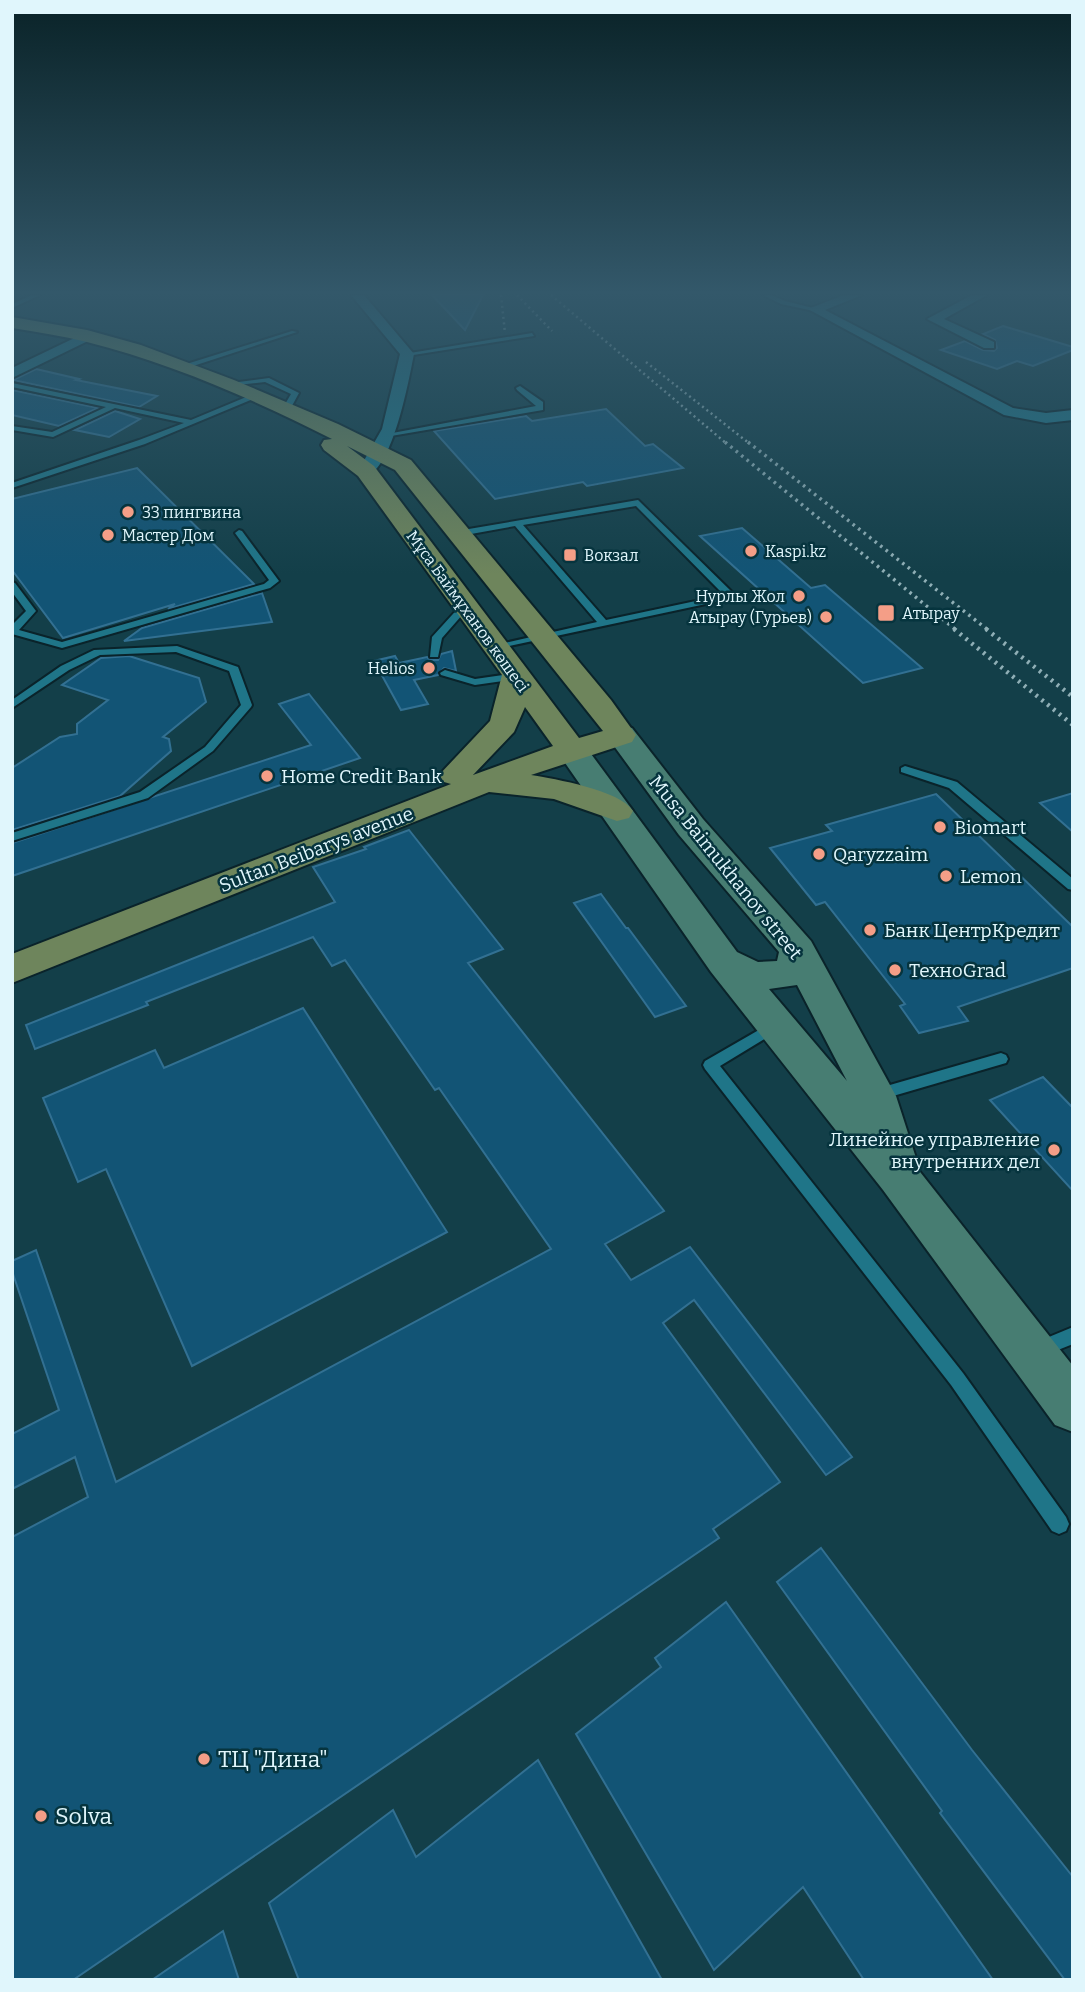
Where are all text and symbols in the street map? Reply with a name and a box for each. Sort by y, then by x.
place label: 33 пингвина [142,503,241,522]
marker: 33 пингвина [120,504,136,520]
place label: Мастер Дом [122,526,214,545]
marker: Мастер Дом [100,527,116,543]
street label: Мұса Баймұханов көшесі [403,527,533,696]
place label: Kaspi.kz [765,542,826,561]
marker: Kaspi.kz [743,543,759,559]
place label: Вокзал [584,546,639,565]
marker: Вокзал [562,547,578,563]
place label: Нурлы Жол [696,587,785,606]
marker: Нурлы Жол [791,588,807,604]
marker: Атырау [876,603,896,623]
place label: Атырау [902,604,960,623]
place label: Атырау (Гурьев) [689,608,812,627]
marker: Атырау (Гурьев) [818,609,834,625]
place label: Helios [368,659,415,678]
marker: Helios [421,660,437,676]
place label: Home Credit Bank [281,765,442,788]
marker: Home Credit Bank [259,768,275,784]
street label: Musa Baimukhanov street [644,771,807,964]
street label: Sultan Beibarys avenue [216,802,416,897]
place label: Biomart [954,816,1026,839]
marker: Biomart [932,819,948,835]
place label: Qaryzzaim [833,843,928,866]
marker: Qaryzzaim [811,846,827,862]
place label: Lemon [960,865,1022,888]
marker: Lemon [938,868,954,884]
place label: Банк ЦентрКредит [884,919,1060,942]
marker: Банк ЦентрКредит [862,922,878,938]
place label: ТехноGrad [909,959,1006,982]
marker: ТехноGrad [887,962,903,978]
place label: Линейное управление внутренних дел [829,1128,1040,1173]
marker: Линейное управление внутренних дел [1046,1142,1062,1158]
place label: ТЦ "Дина" [218,1745,328,1773]
marker: ТЦ "Дина" [196,1751,212,1767]
place label: Solva [55,1802,113,1830]
marker: Solva [33,1808,49,1824]

